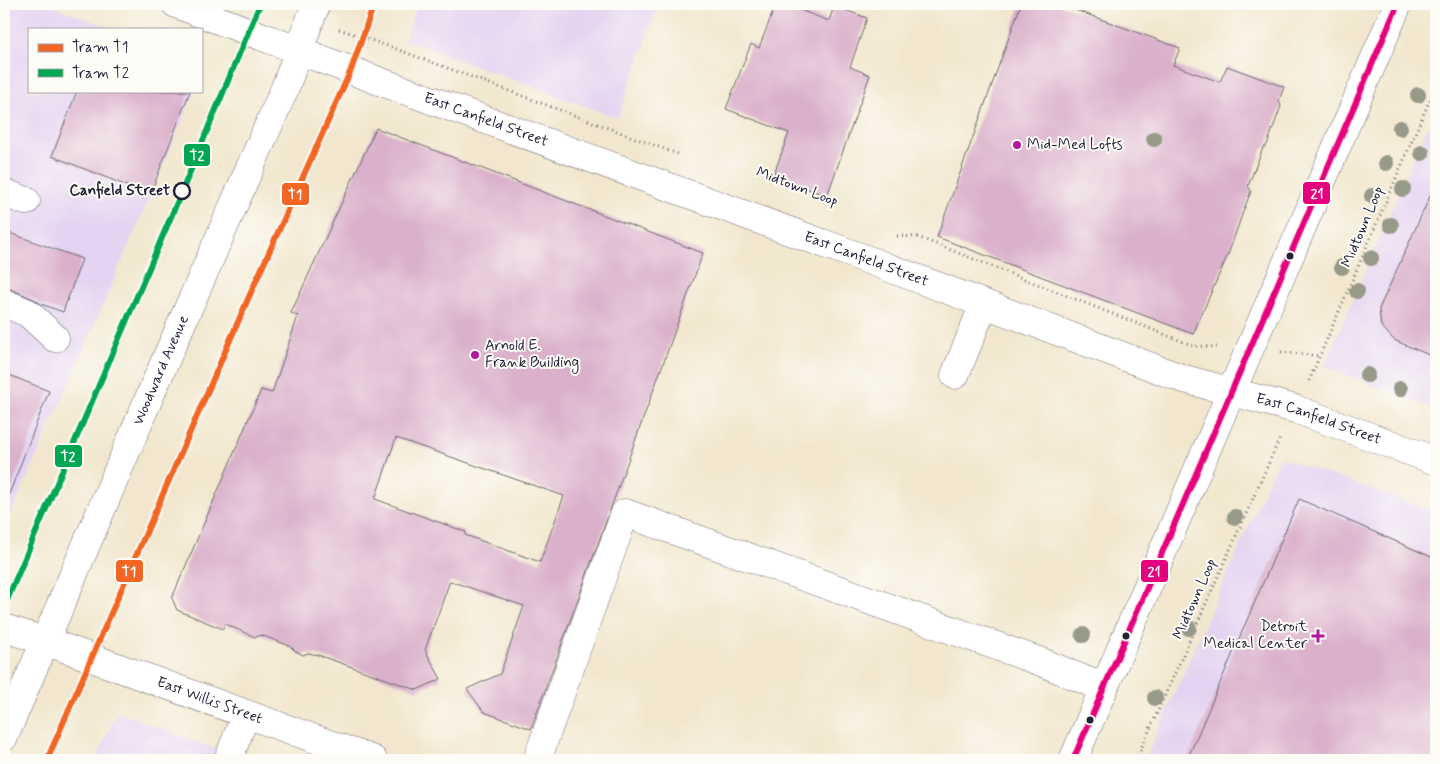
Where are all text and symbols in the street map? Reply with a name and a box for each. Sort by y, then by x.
legend [28,28,202,92]
text: Tram T1 [72,38,128,58]
text: Tram T2 [72,64,129,84]
street label: East Canfield Street [421,88,551,152]
place label: Mid-Med Lofts [1027,135,1123,155]
marker: Mid-Med Lofts [1011,139,1023,151]
line badge: T2 [183,143,211,167]
text: T2 [190,147,205,165]
street label: Midtown Loop [753,162,841,212]
place label: Canfield Street [69,180,170,201]
line badge: 21 [1302,181,1331,205]
marker: Canfield Street [173,182,191,200]
line badge: T1 [281,182,310,206]
street label: Midtown Loop [1337,183,1389,271]
text: 21 [1311,185,1323,203]
text: T1 [288,186,302,204]
street label: East Canfield Street [801,227,931,292]
unlabelled marker [1285,251,1295,261]
street label: Woodward Avenue [129,312,194,428]
place label: Arnold E. Frank Building [485,336,579,374]
marker: Arnold E. Frank Building [469,349,481,361]
street label: East Canfield Street [1254,389,1384,450]
line badge: T2 [54,444,83,468]
text: T2 [61,448,76,466]
street label: Midtown Loop [1168,555,1222,643]
line badge: T1 [115,559,144,583]
line badge: 21 [1140,559,1169,583]
text: T1 [122,563,136,581]
text: 21 [1148,563,1160,581]
place label: Detroit Medical Center [1203,617,1308,654]
marker: Detroit Medical Center [1311,629,1325,643]
unlabelled marker [1121,631,1131,641]
street label: East Willis Street [154,672,265,729]
unlabelled marker [1085,715,1095,725]

